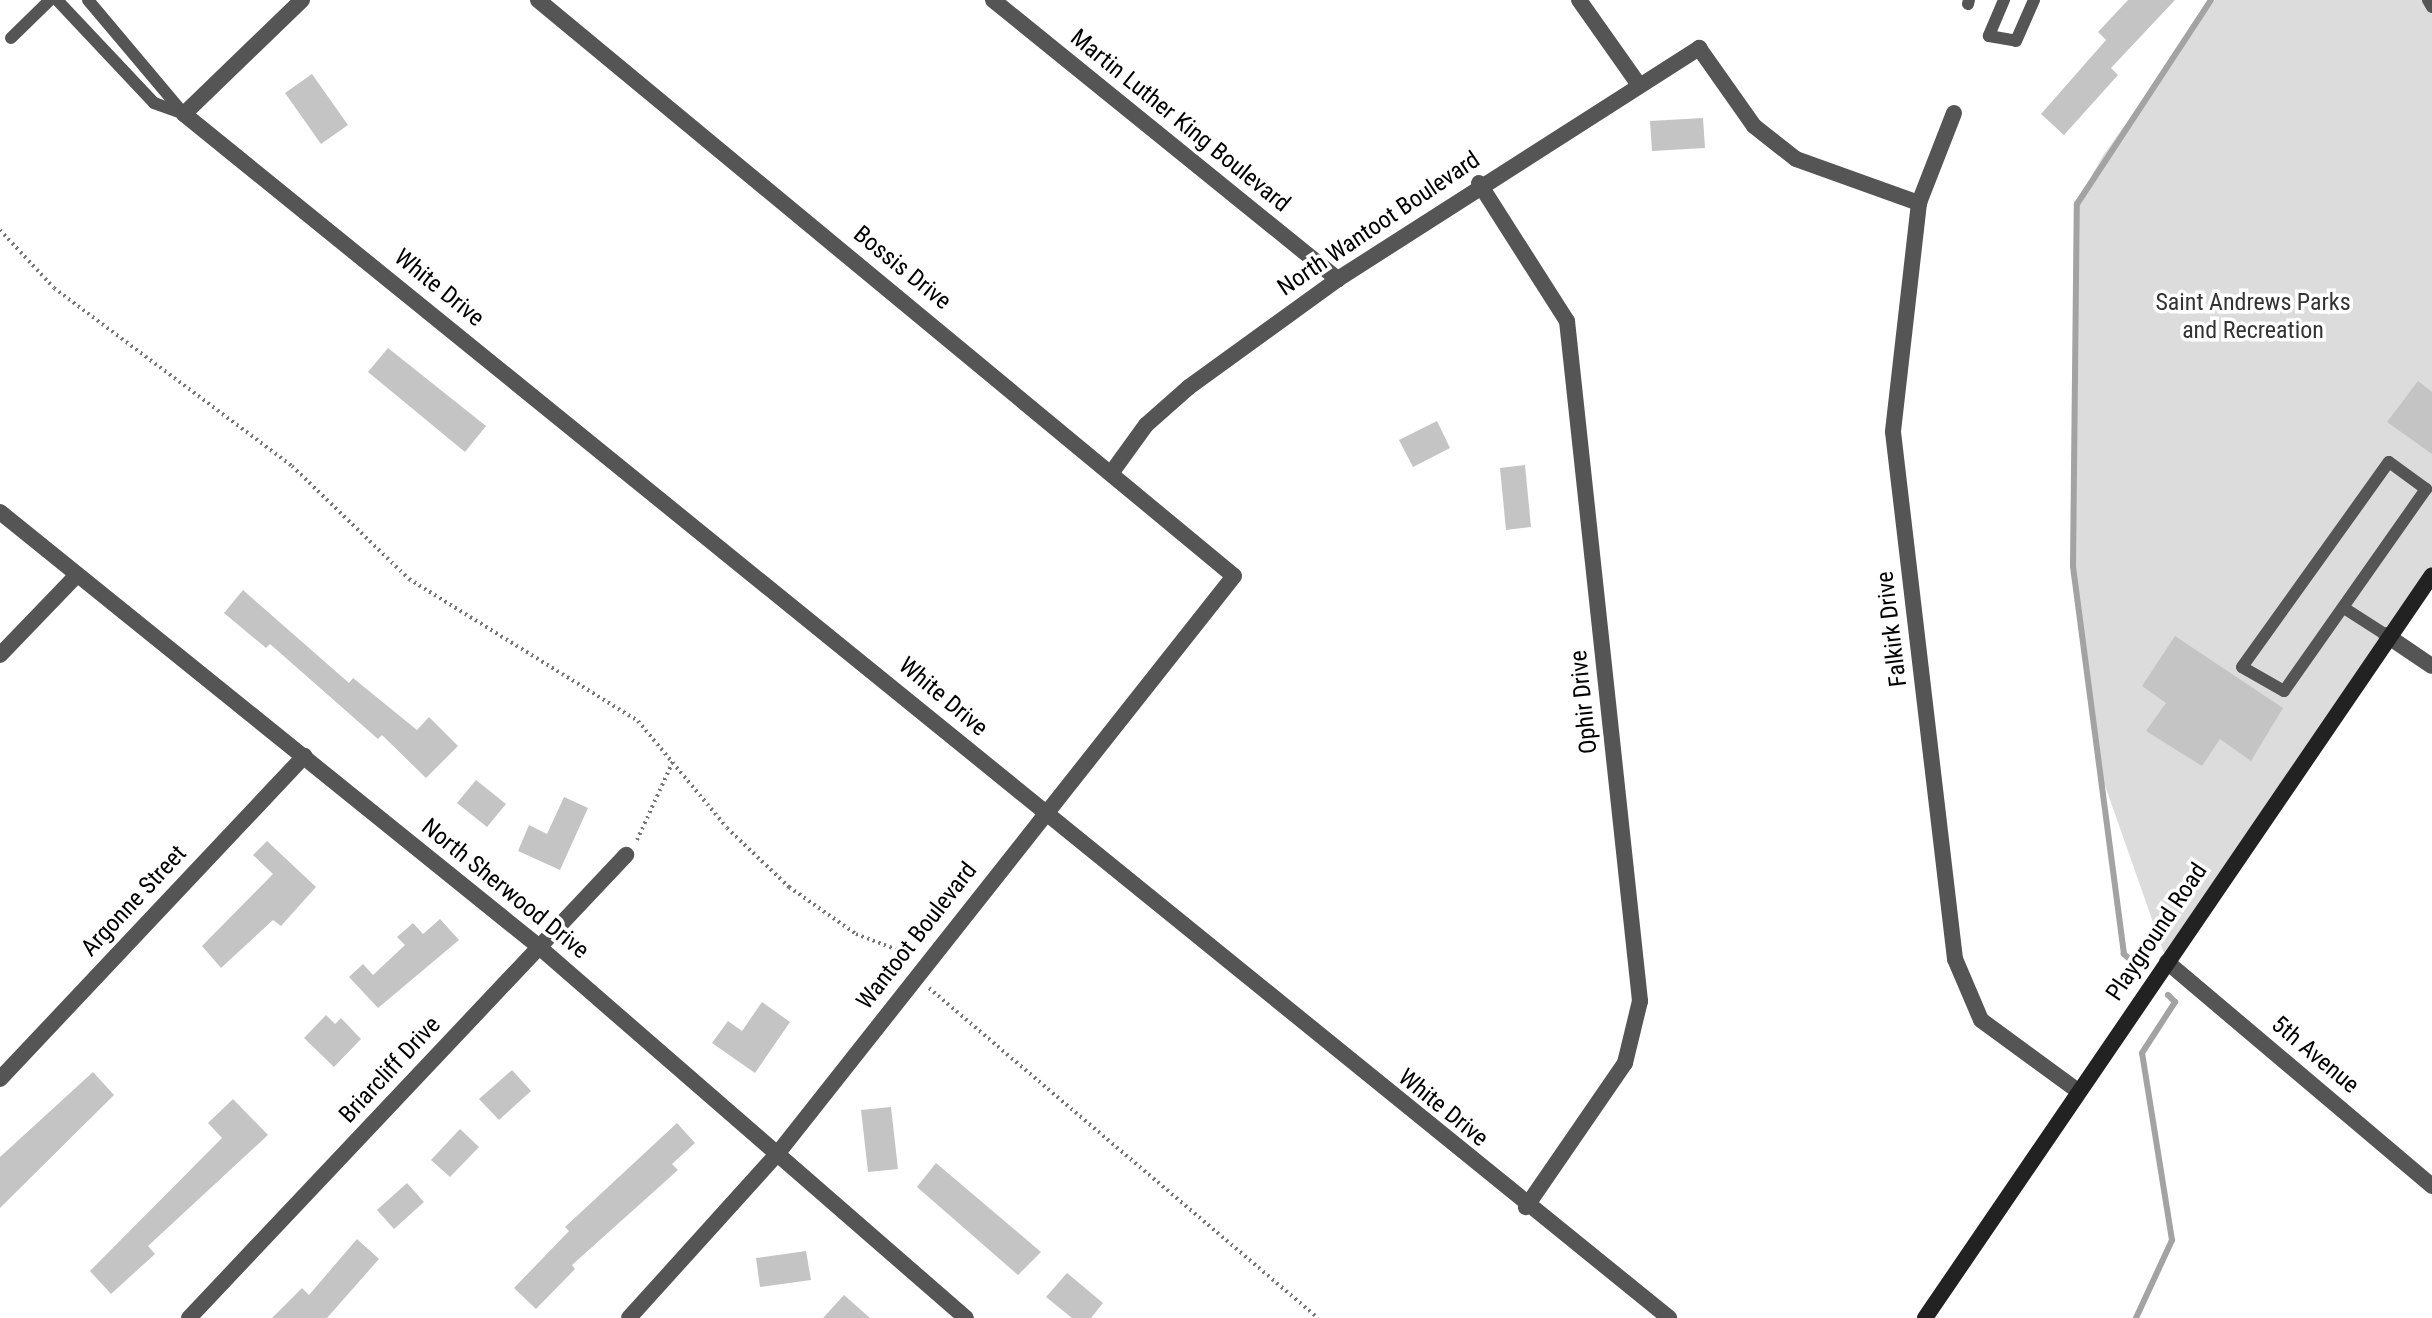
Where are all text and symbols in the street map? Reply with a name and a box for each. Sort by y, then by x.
street label: Martin Luther King Boulevard [1064,24,1296,218]
street label: North Wantoot Boulevard [1272,146,1486,302]
street label: Bossis Drive [848,220,956,316]
street label: White Drive [388,243,490,333]
park label: Saint Andrews Parks and Recreation [2155,289,2351,345]
street label: Falkirk Drive [1871,570,1913,688]
street label: Ophir Drive [1564,649,1604,755]
street label: White Drive [893,652,993,742]
street label: North Sherwood Drive [416,813,594,965]
street label: Argonne Street [75,840,193,962]
street label: Wantoot Boulevard [851,857,983,1015]
street label: Playground Road [2100,858,2214,1006]
street label: 5th Avenue [2265,1010,2365,1100]
street label: Briarcliff Drive [333,1011,447,1129]
street label: White Drive [1392,1063,1494,1153]

